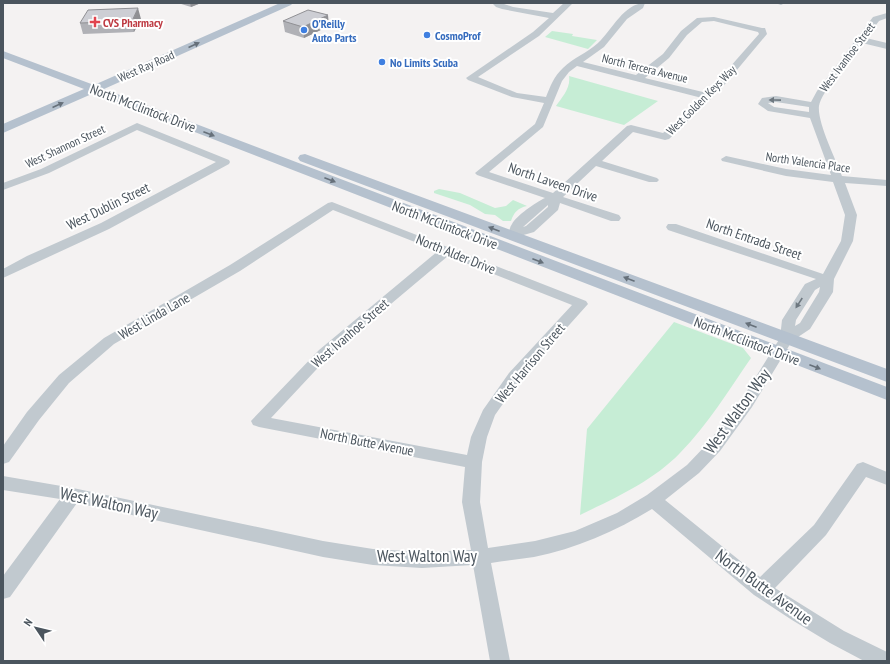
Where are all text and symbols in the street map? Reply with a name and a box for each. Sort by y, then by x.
place label: CVS Pharmacy [103,15,163,30]
place label: O'Reilly Auto Parts [311,16,357,45]
marker: CVS Pharmacy [90,17,100,27]
street label: West Ivanhoe Street [816,19,878,95]
marker: O'Reilly Auto Parts [299,25,309,35]
place label: CosmoProf [435,28,481,43]
marker: CosmoProf [422,30,432,40]
one-way arrow [188,42,199,48]
street label: West Ray Road [115,47,177,85]
street label: North Tercera Avenue [600,50,690,86]
place label: No Limits Scuba [390,55,458,70]
marker: No Limits Scuba [377,57,387,67]
street label: West Golden Keys Way [663,62,739,138]
street label: North McClintock Drive [88,80,199,137]
one-way arrow [768,97,781,103]
one-way arrow [52,102,63,108]
street label: West Shannon Street [23,121,108,171]
one-way arrow [203,131,215,137]
street label: North Valencia Place [765,149,851,175]
street label: North Laveen Drive [506,158,600,206]
street label: West Dublin Street [64,178,153,234]
one-way arrow [325,178,337,184]
street label: North McClintock Drive [390,197,501,254]
street label: North Entrada Street [704,214,804,264]
one-way arrow [488,225,500,231]
street label: North Alder Drive [414,230,499,278]
one-way arrow [532,258,544,264]
one-way arrow [622,276,634,282]
street label: West Linda Lane [115,288,193,344]
street label: West Ivanhoe Street [308,294,392,371]
one-way arrow [796,298,803,309]
street label: North McClintock Drive [692,313,803,370]
street label: West Harrison Street [491,319,569,407]
one-way arrow [744,321,756,327]
street label: West Walton Way [699,364,776,458]
one-way arrow [809,364,821,370]
street label: North Butte Avenue [319,424,415,460]
street label: West Walton Way [58,482,161,524]
street label: North Butte Avenue [711,544,817,630]
street label: West Walton Way [377,545,478,567]
north arrow [16,608,56,648]
text: N [20,616,35,629]

